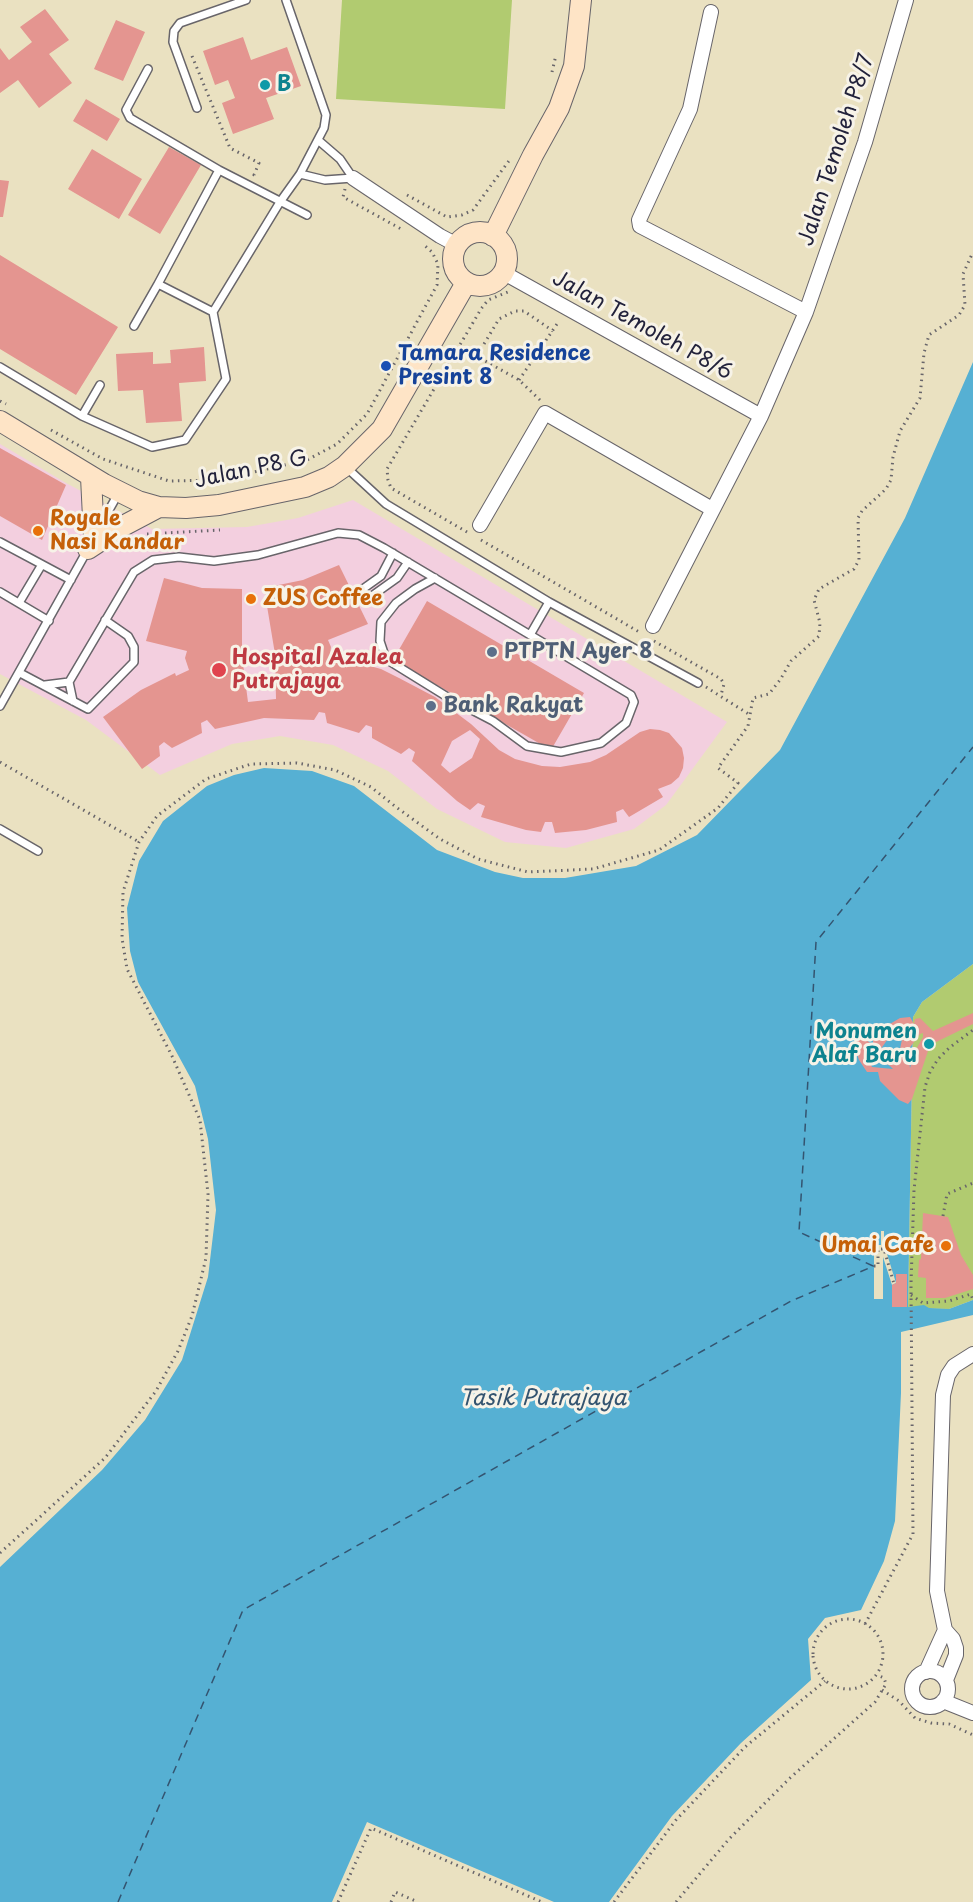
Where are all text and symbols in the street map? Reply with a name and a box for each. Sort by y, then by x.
street label: Jalan Temoleh P8/7 [794,51,880,249]
place label: B [277,72,291,98]
marker: B [258,78,272,92]
street label: Jalan Temoleh P8/6 [548,266,736,386]
place label: Tamara Residence Presint 8 [398,341,591,391]
marker: Tamara Residence Presint 8 [379,359,393,373]
street label: Jalan P8 G [193,446,309,494]
place label: Royale Nasi Kandar [50,506,184,556]
marker: Royale Nasi Kandar [31,524,45,538]
place label: ZUS Coffee [263,586,383,612]
marker: ZUS Coffee [244,592,258,606]
place label: PTPTN Ayer 8 [504,639,652,665]
place label: Hospital Azalea Putrajaya [232,645,403,695]
marker: PTPTN Ayer 8 [485,645,499,659]
marker: Hospital Azalea Putrajaya [210,661,228,679]
place label: Bank Rakyat [443,693,583,719]
marker: Bank Rakyat [424,699,438,713]
place label: Monumen Alaf Baru [812,1019,917,1069]
marker: Monumen Alaf Baru [922,1037,936,1051]
place label: Umai Cafe [821,1233,934,1259]
marker: Umai Cafe [939,1239,953,1253]
water label: Tasik Putrajaya [460,1386,626,1412]

